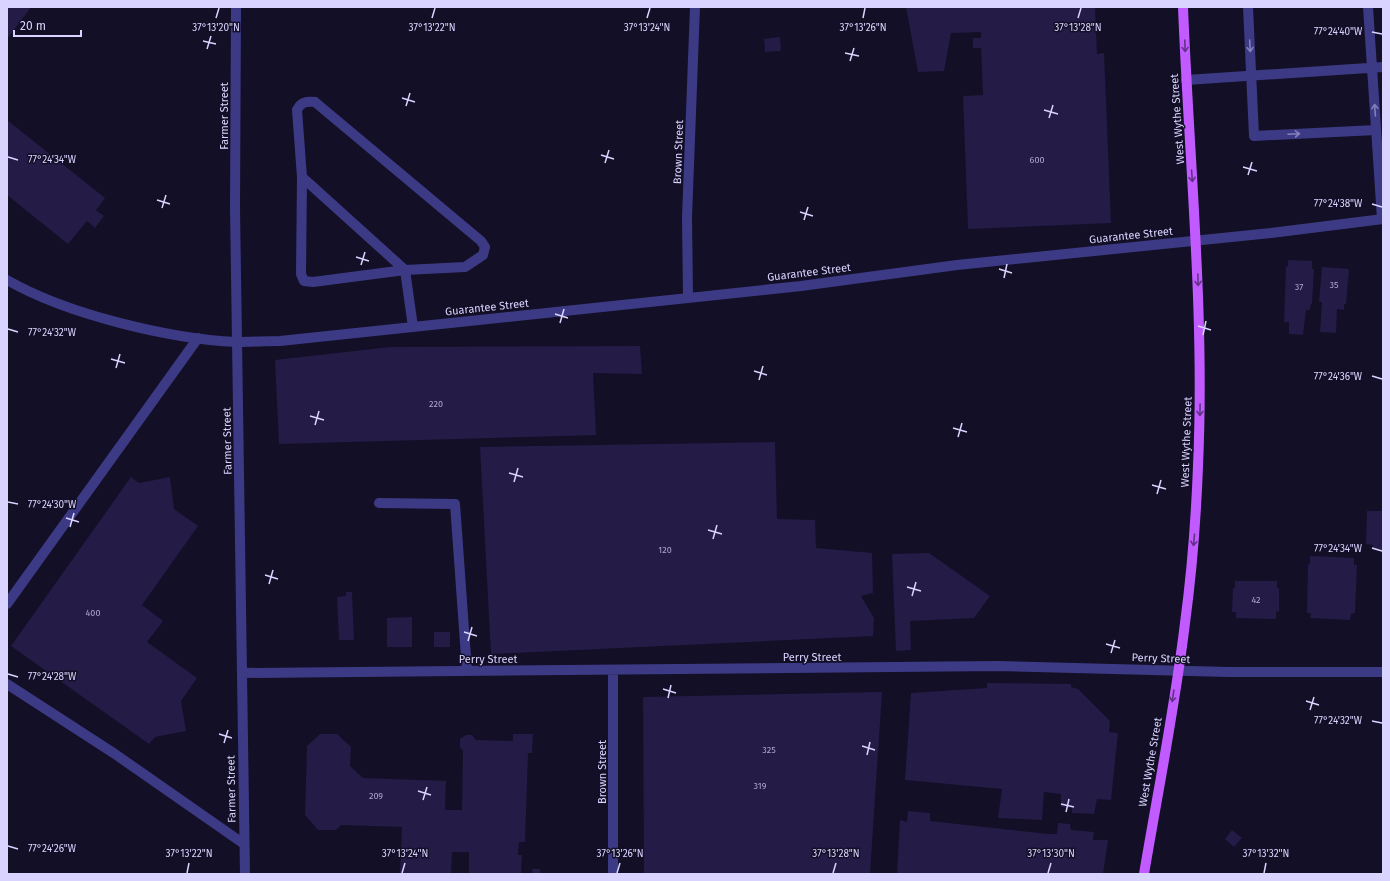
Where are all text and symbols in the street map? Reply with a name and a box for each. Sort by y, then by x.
scale bar [14,12,81,38]
text: 20 m [20,19,46,33]
text: 37°13'20"N [192,22,240,34]
text: 37°13'22"N [409,22,455,34]
text: 37°13'24"N [624,22,670,34]
text: 37°13'26"N [839,22,887,34]
text: 37°13'28"N [1054,22,1102,34]
text: 77°24'40"W [1314,26,1363,38]
one-way arrow [1181,39,1188,52]
one-way arrow [1246,39,1253,52]
street label: West Wythe Street [1168,73,1187,165]
street label: Farmer Street [218,82,231,150]
one-way arrow [1371,104,1378,117]
street label: Brown Street [671,120,686,184]
one-way arrow [1287,130,1300,138]
text: 77°24'34"W [28,154,77,166]
house number: 600 [1030,155,1044,165]
one-way arrow [1189,169,1196,182]
text: 77°24'38"W [1314,198,1363,210]
street label: Guarantee Street [1089,225,1174,246]
street label: Guarantee Street [766,261,852,284]
one-way arrow [1194,273,1201,286]
house number: 35 [1329,280,1339,290]
house number: 37 [1295,282,1303,292]
street label: Guarantee Street [445,297,530,318]
text: 77°24'32"W [28,327,77,339]
text: 77°24'36"W [1314,371,1363,383]
street label: West Wythe Street [1178,396,1195,488]
house number: 220 [429,399,443,409]
one-way arrow [1196,403,1203,416]
street label: Farmer Street [220,407,235,475]
text: 77°24'30"W [28,499,77,511]
one-way arrow [1190,533,1197,546]
text: 77°24'34"W [1314,543,1363,555]
house number: 120 [658,545,672,555]
house number: 42 [1251,595,1261,605]
house number: 400 [86,608,100,618]
street label: Perry Street [783,651,841,664]
street label: Perry Street [1131,651,1191,666]
street label: Perry Street [459,653,517,666]
text: 77°24'28"W [28,671,77,683]
one-way arrow [1169,689,1177,702]
text: 77°24'32"W [1314,715,1363,727]
street label: West Wythe Street [1136,716,1165,808]
street label: Brown Street [596,740,609,804]
house number: 325 [762,745,776,755]
street label: Farmer Street [224,755,239,823]
house number: 319 [754,781,767,791]
house number: 209 [369,791,383,801]
text: 77°24'26"W [28,843,77,855]
text: 37°13'22"N [166,848,212,860]
text: 37°13'24"N [382,848,428,860]
text: 37°13'26"N [596,848,644,860]
text: 37°13'28"N [812,848,860,860]
text: 37°13'30"N [1027,848,1075,860]
text: 37°13'32"N [1243,848,1289,860]

